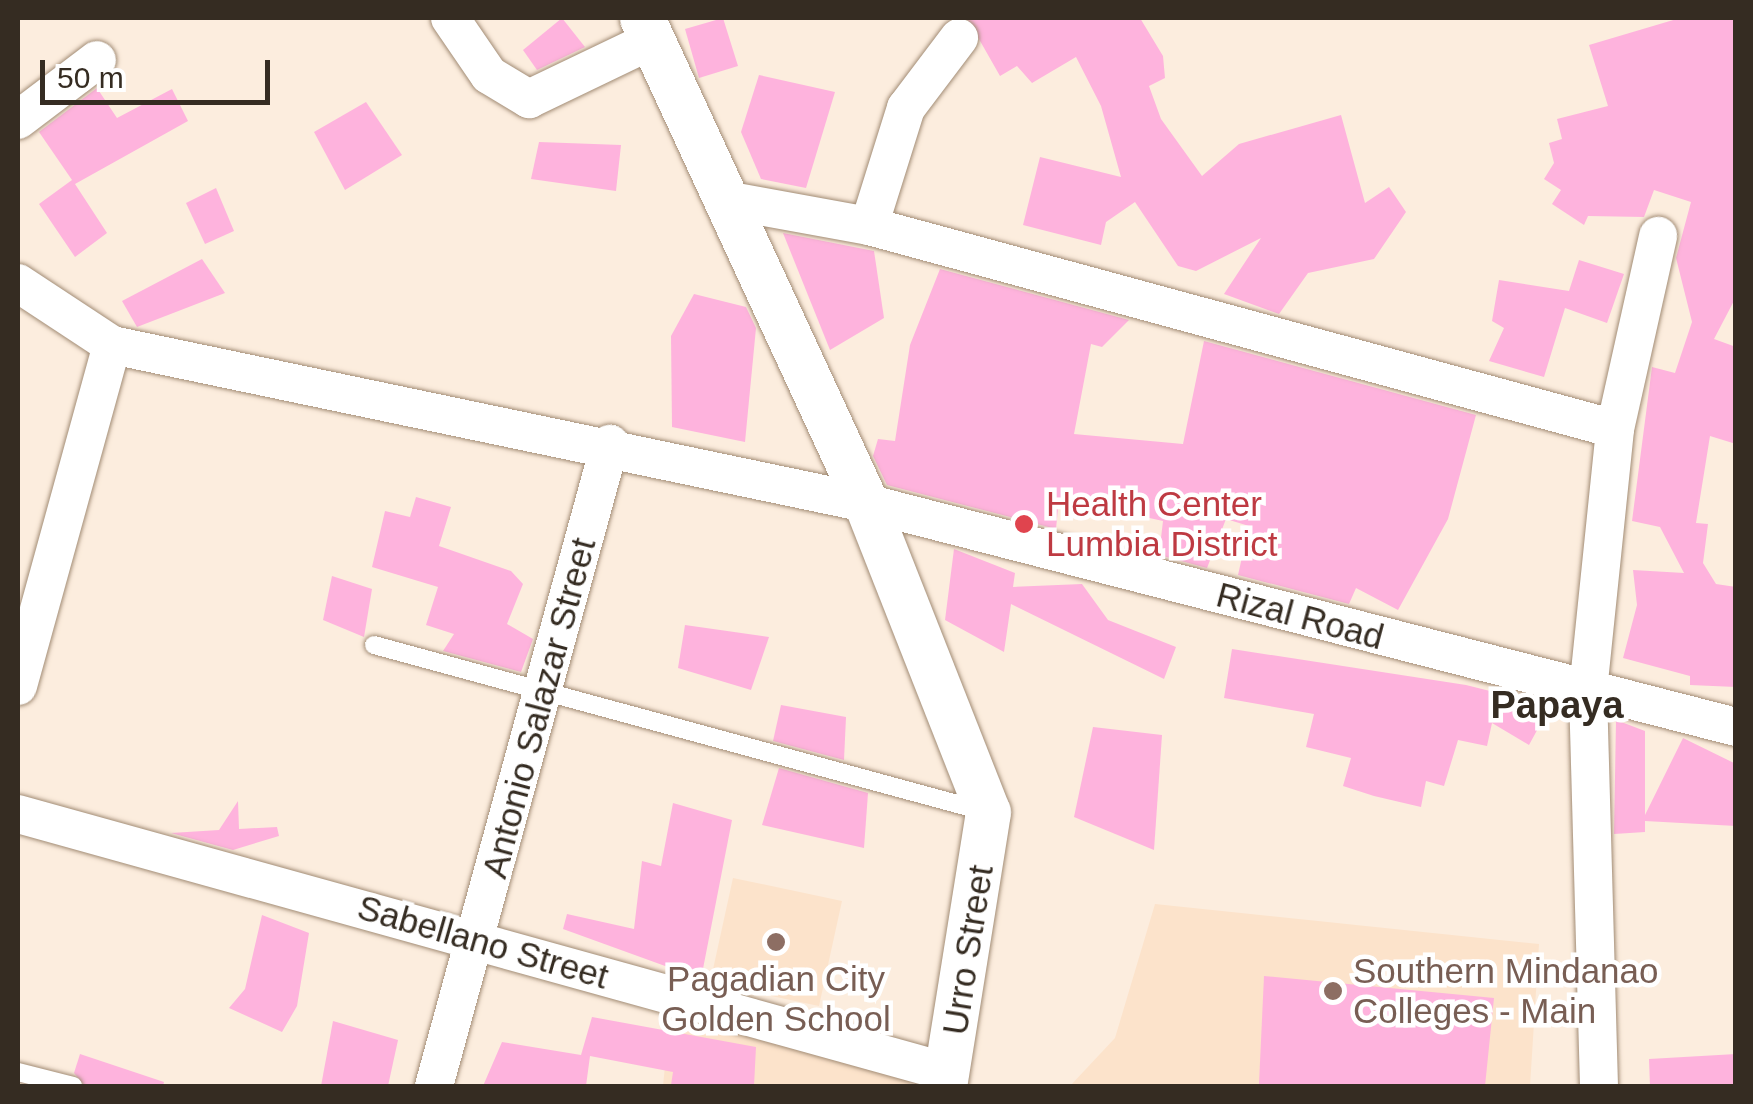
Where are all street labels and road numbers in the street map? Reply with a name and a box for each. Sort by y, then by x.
street label: Antonio Salazar Street [473,533,605,883]
street label: Rizal Road [1212,574,1388,658]
street label: Urro Street [934,862,1002,1038]
street label: Sabellano Street [353,886,613,998]

